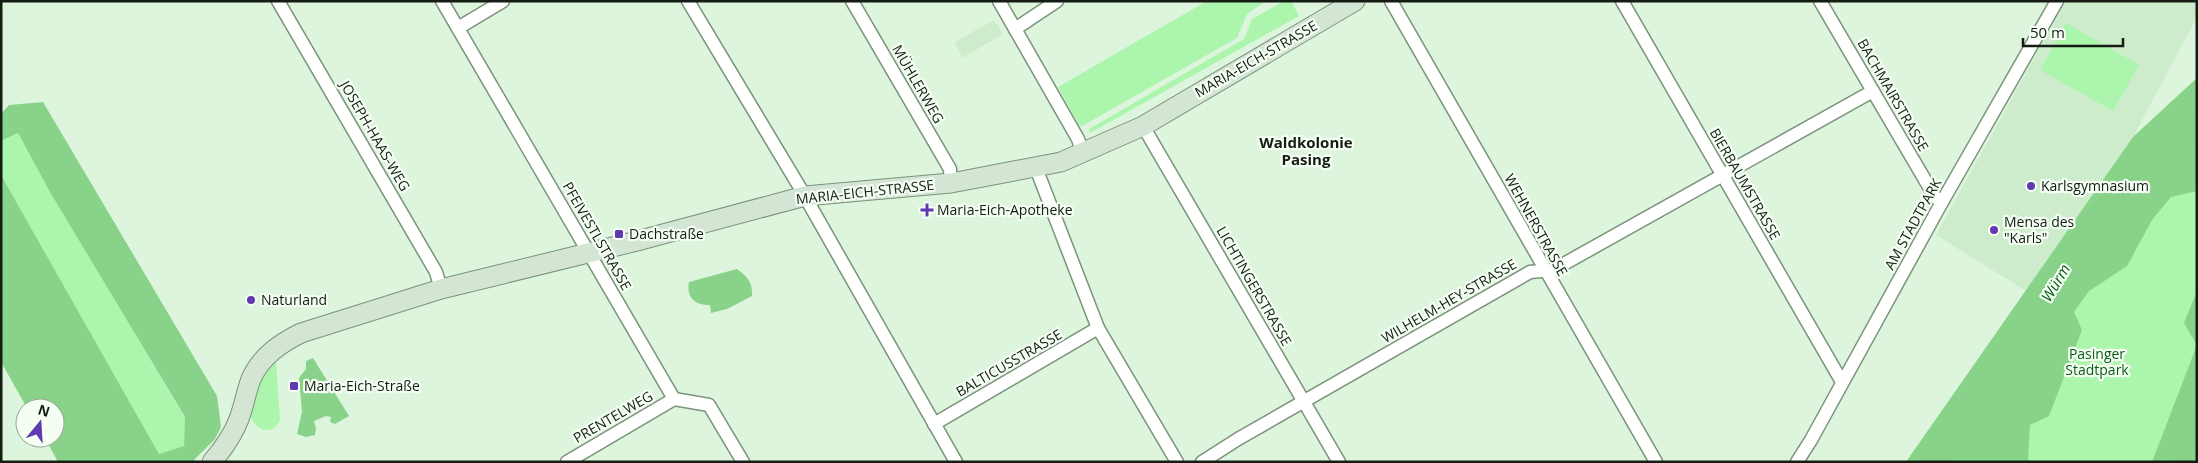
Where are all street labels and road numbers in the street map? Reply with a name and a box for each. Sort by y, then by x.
street label: MARIA-EICH-STRASSE [1191,16,1321,101]
street label: BACHMAIRSTRASSE [1853,35,1933,155]
street label: MÜHLERWEG [888,41,949,126]
street label: JOSEPH-HAAS-WEG [335,75,415,194]
street label: BIERBAUMSTRASSE [1706,124,1785,243]
street label: WEHNERSTRASSE [1500,170,1572,279]
street label: AM STADTPARK [1880,174,1946,273]
street label: MARIA-EICH-STRASSE [795,175,935,208]
street label: PFEIVESTLSTRASSE [559,178,636,293]
street label: LICHTINGERSTRASSE [1212,222,1296,349]
street label: WILHELM-HEY-STRASSE [1378,254,1520,347]
street label: BALTICUSSTRASSE [952,324,1065,401]
street label: PRENTELWEG [569,386,656,447]

